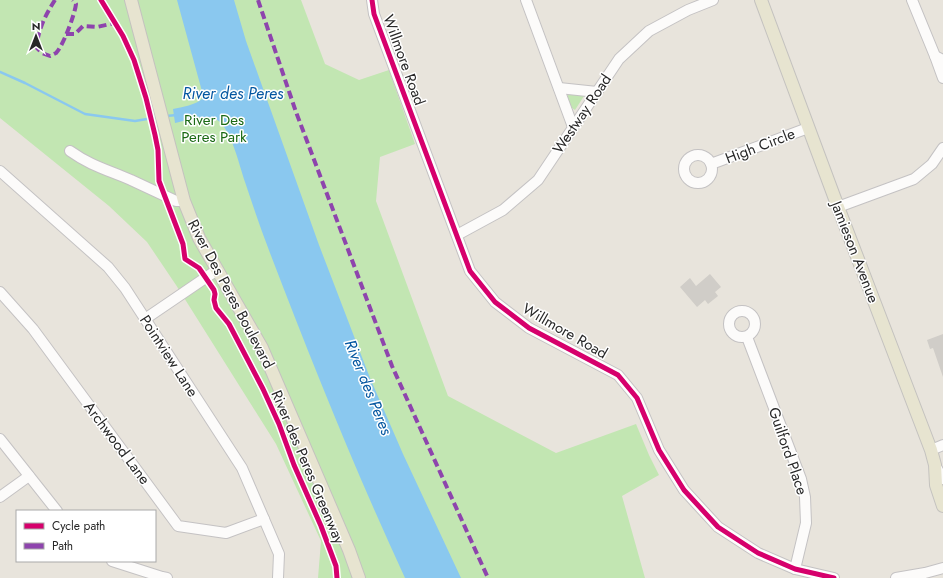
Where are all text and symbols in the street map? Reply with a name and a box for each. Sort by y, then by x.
street label: Willmore Road [377,12,431,108]
north arrow [16,16,56,56]
text: N [32,18,40,34]
street label: Westway Road [547,70,617,158]
water label: River des Peres [183,82,284,105]
park label: River Des Peres Park [181,109,247,148]
street label: High Circle [722,123,798,169]
street label: Jamieson Avenue [825,196,885,306]
street label: River Des Peres Boulevard [182,216,280,372]
street label: Willmore Road [518,298,612,364]
street label: Pointview Lane [134,311,204,401]
water label: River des Peres [339,336,398,439]
street label: River des Peres Greenway [266,387,351,548]
street label: Archwood Lane [78,397,156,489]
street label: Guilford Place [763,404,813,498]
legend [16,510,156,562]
text: Cycle path [52,517,105,535]
text: Path [52,537,73,555]

